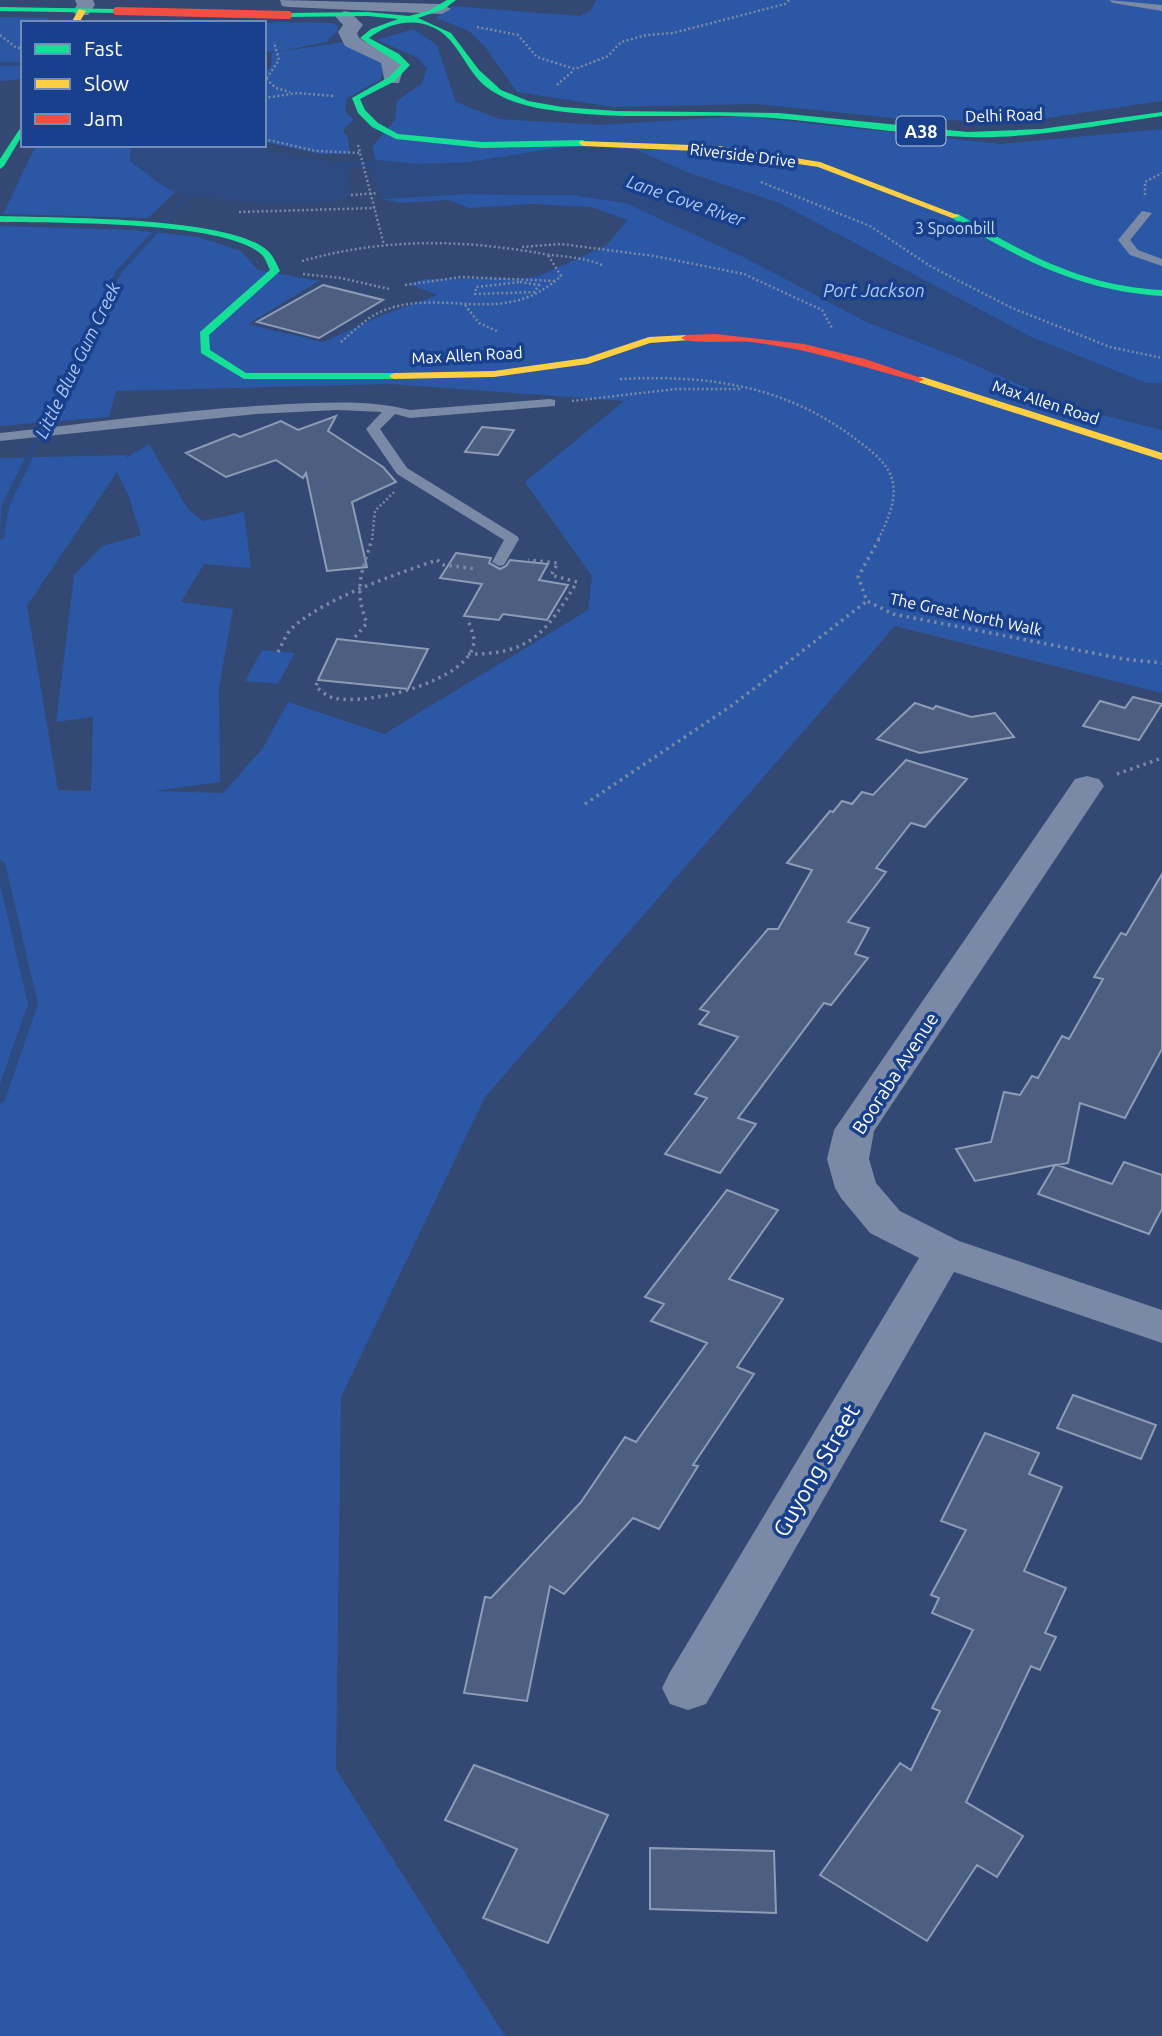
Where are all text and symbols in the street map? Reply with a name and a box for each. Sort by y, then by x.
legend [21,21,266,147]
text: Fast [84,36,122,60]
text: Slow [84,71,129,95]
street label: Delhi Road [965,105,1043,125]
text: Jam [84,106,123,130]
road number: A38 [897,116,946,146]
street label: Riverside Drive [689,140,797,170]
water label: Lane Cove River [624,170,749,230]
park label: 3 Spoonbill [915,219,995,237]
water label: Little Blue Gum Creek [31,278,124,441]
water label: Port Jackson [823,280,925,300]
street label: Max Allen Road [411,343,523,367]
street label: Max Allen Road [990,376,1102,428]
street label: The Great North Walk [888,589,1044,639]
street label: Booraba Avenue [848,1008,942,1138]
street label: Guyong Street [768,1399,864,1541]

